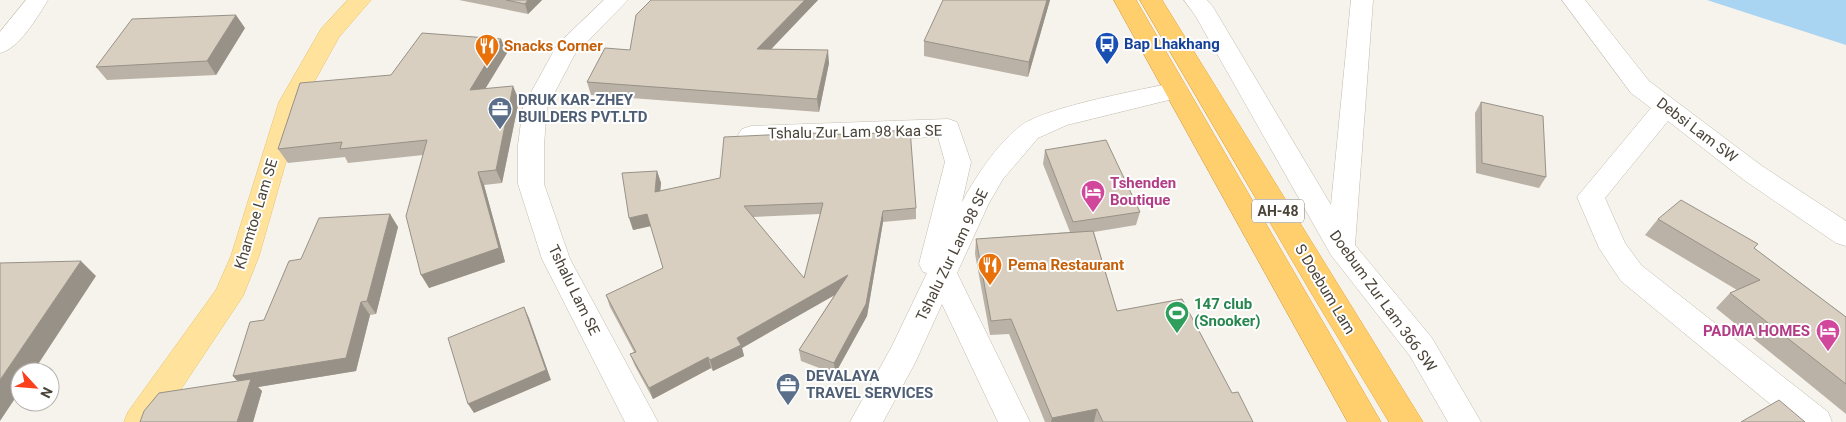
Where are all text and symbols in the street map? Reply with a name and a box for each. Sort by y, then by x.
bus stop icon: Bap Lhakhang [1094,31,1120,65]
restaurant icon: Snacks Corner [474,33,500,67]
place label: Bap Lhakhang [1124,35,1220,53]
place label: Snacks Corner [504,37,603,55]
place label: DRUK KAR-ZHEY BUILDERS PVT.LTD [518,91,648,126]
street label: Debsi Lam SW [1653,94,1741,166]
office icon: DRUK KAR-ZHEY BUILDERS PVT.LTD [487,96,513,130]
street label: Tshalu Zur Lam 98 Kaa SE [768,121,943,143]
street label: Khamtoe Lam SE [231,156,281,271]
place label: Tshenden Boutique [1110,174,1176,209]
hotel icon: Tshenden Boutique [1080,179,1106,213]
street label: Tshalu Zur Lam 98 SE [912,185,992,324]
road number: AH-48 [1252,200,1304,222]
street label: Doebum Zur Lam 366 SW [1326,227,1440,375]
street label: S Doebum Lam [1291,241,1359,337]
street label: Tshalu Lam SE [544,242,604,339]
restaurant icon: Pema Restaurant [977,252,1003,286]
place label: Pema Restaurant [1008,256,1124,274]
place label: 147 club (Snooker) [1194,295,1261,330]
sports icon: 147 club (Snooker) [1164,300,1190,334]
hotel icon: PADMA HOMES [1815,318,1841,352]
place label: PADMA HOMES [1703,322,1810,340]
north arrow [10,362,60,412]
place label: DEVALAYA TRAVEL SERVICES [806,367,933,402]
office icon: DEVALAYA TRAVEL SERVICES [775,372,801,406]
text: N [37,385,56,401]

